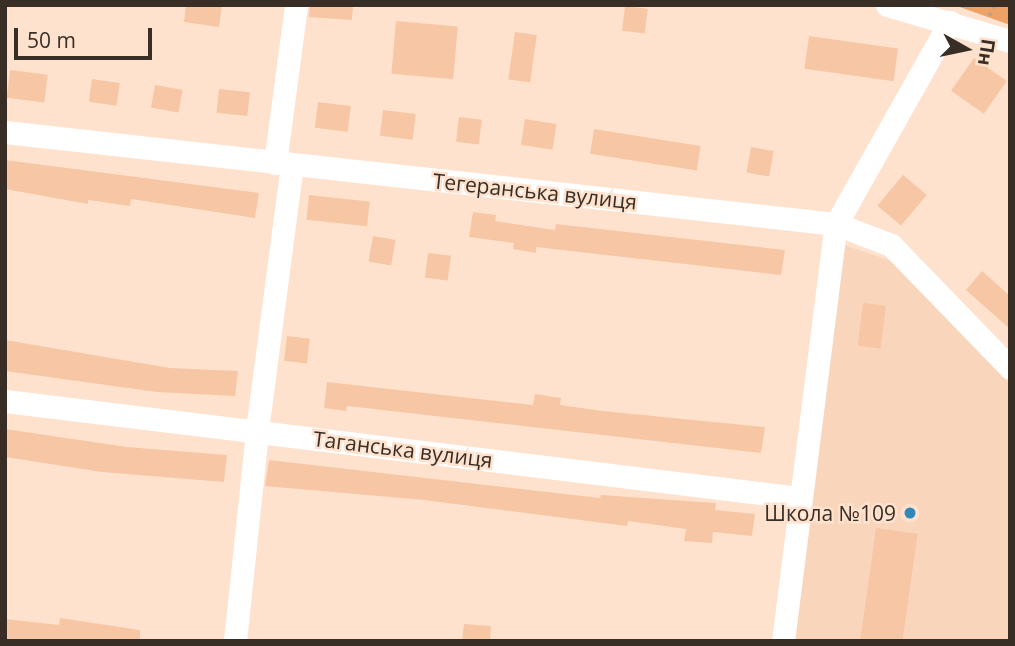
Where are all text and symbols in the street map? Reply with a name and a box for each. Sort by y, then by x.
scale bar [18,14,156,58]
north arrow [931,14,1001,84]
text: 50 m [27,26,76,54]
text: Пн [972,37,1002,68]
street label: Тегеранська вулиця [432,168,638,214]
street label: Таганська вулиця [312,426,494,472]
place label: Школа №109 [764,500,896,526]
marker: Школа №109 [902,505,918,521]

